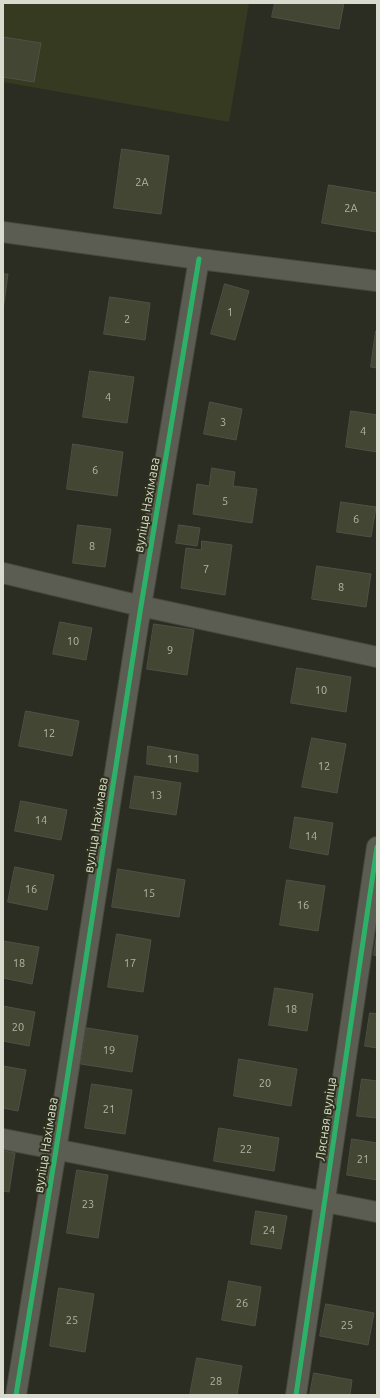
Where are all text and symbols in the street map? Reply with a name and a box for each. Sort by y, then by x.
house number: 2А [135,175,149,189]
house number: 2А [344,201,358,215]
house number: 1 [227,305,233,319]
house number: 2 [124,312,130,326]
house number: 4 [105,390,111,404]
house number: 3 [220,415,226,429]
house number: 4 [360,424,366,438]
street label: вуліца Нахімава [131,456,163,554]
house number: 6 [92,463,98,477]
house number: 5 [222,494,228,508]
house number: 6 [353,512,359,526]
house number: 8 [89,539,95,553]
house number: 7 [203,562,209,576]
house number: 8 [338,580,344,594]
house number: 10 [67,634,79,648]
house number: 9 [167,643,173,657]
house number: 10 [315,683,327,697]
house number: 12 [43,726,55,740]
house number: 11 [167,752,179,766]
house number: 12 [318,759,330,773]
street label: вуліца Нахімава [81,776,111,874]
house number: 13 [150,788,162,802]
house number: 14 [35,813,47,827]
house number: 14 [305,829,317,843]
house number: 16 [25,882,37,896]
house number: 15 [143,886,155,900]
house number: 16 [297,898,309,912]
house number: 18 [13,956,25,970]
house number: 17 [124,956,136,970]
house number: 18 [285,1002,297,1016]
house number: 20 [12,1020,24,1034]
house number: 19 [103,1043,115,1057]
house number: 20 [259,1076,271,1090]
street label: Лясная вуліца [312,1076,340,1162]
street label: вуліца Нахімава [31,1096,61,1194]
house number: 21 [103,1102,115,1116]
house number: 22 [240,1142,252,1156]
house number: 21 [357,1152,369,1166]
house number: 23 [82,1197,94,1211]
house number: 24 [263,1223,275,1237]
house number: 26 [236,1296,248,1310]
house number: 25 [66,1313,78,1327]
house number: 25 [341,1318,353,1332]
house number: 28 [210,1374,222,1388]

